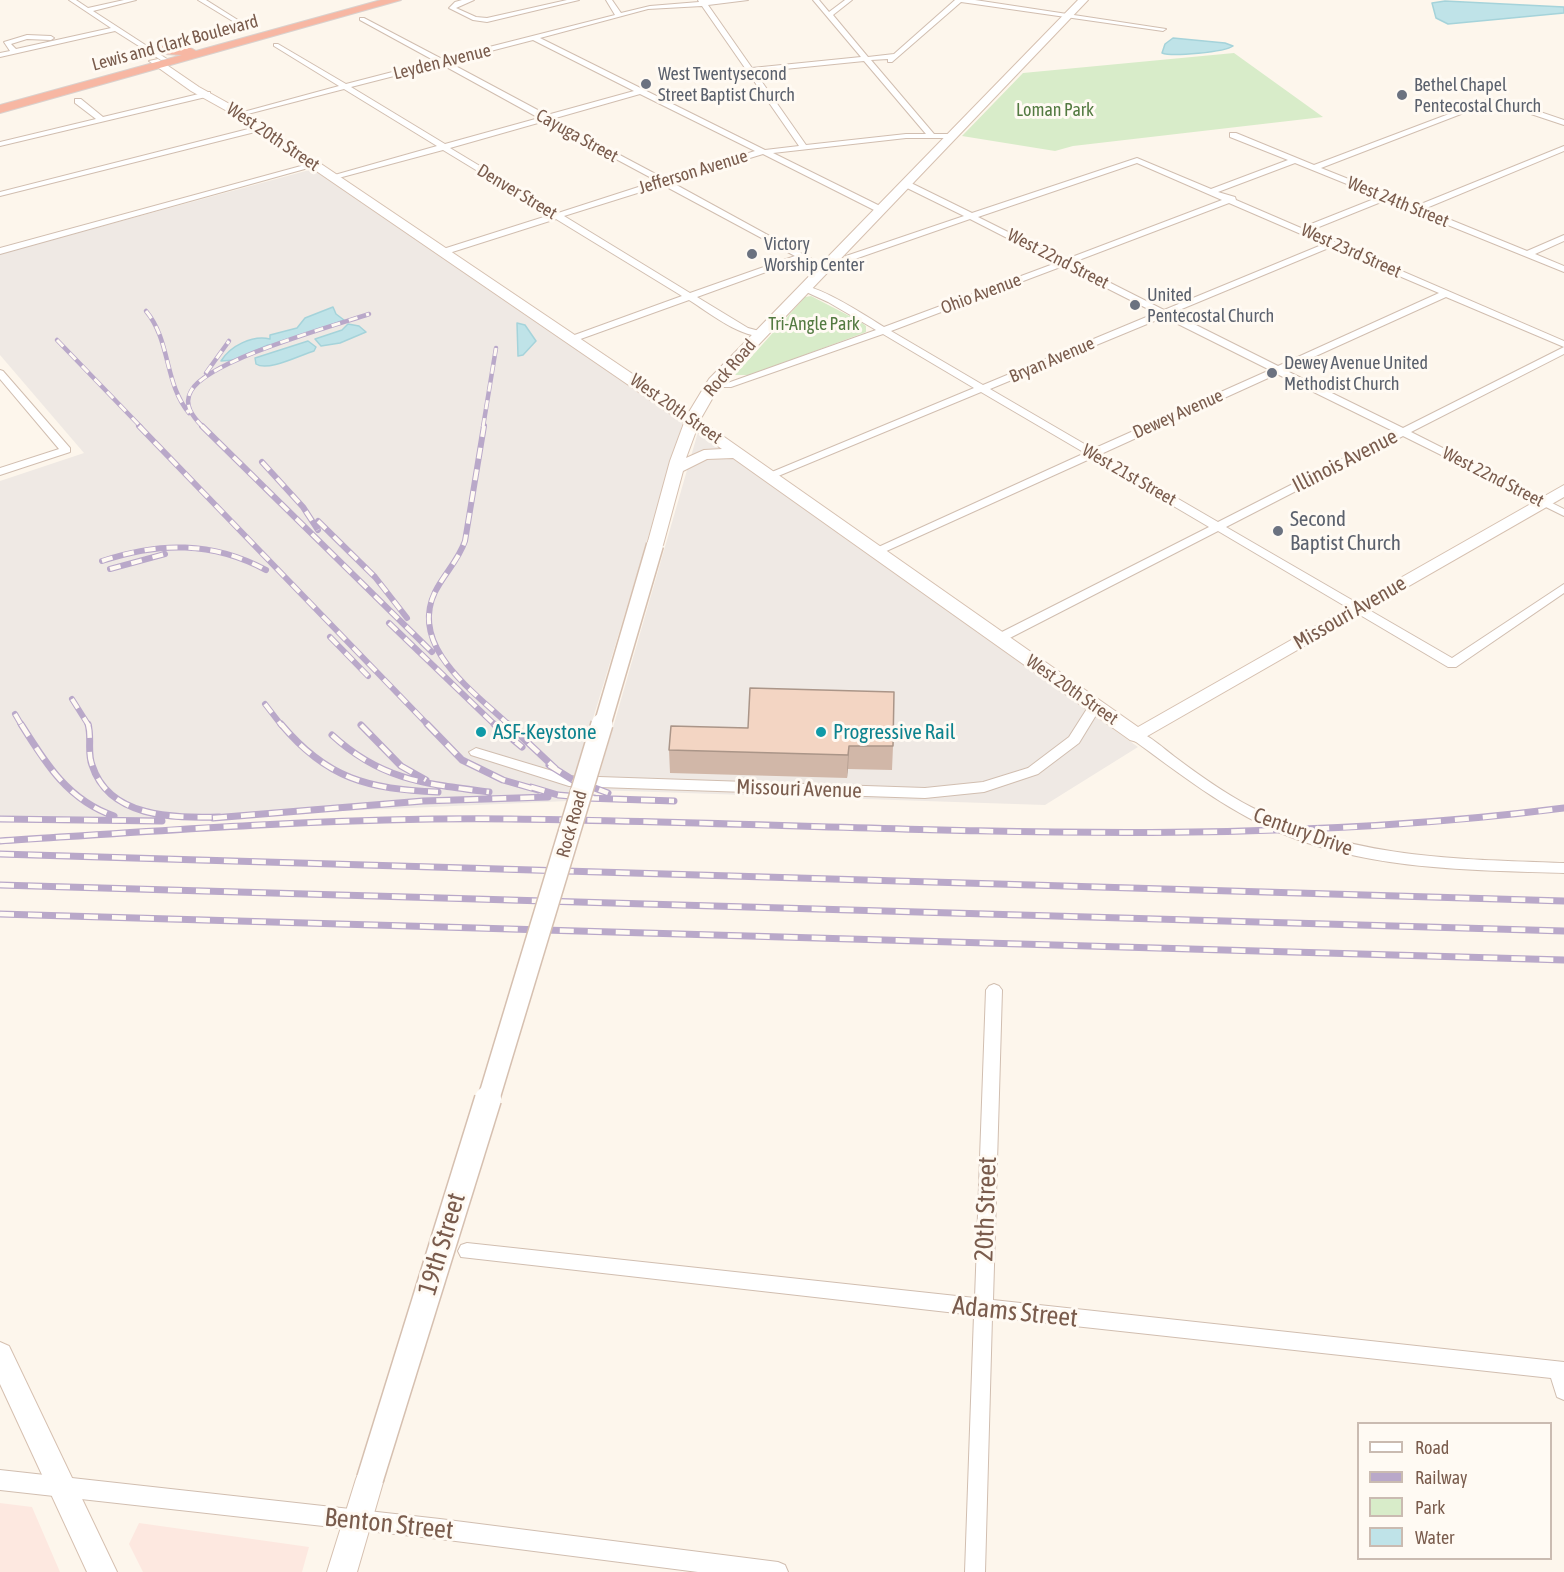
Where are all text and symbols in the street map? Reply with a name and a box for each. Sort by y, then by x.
street label: Lewis and Clark Boulevard [89,10,261,76]
street label: Leyden Avenue [391,39,493,85]
place label: West Twentysecond Street Baptist Church [658,63,795,106]
place label: Bethel Chapel Pentecostal Church [1414,74,1541,116]
marker: West Twentysecond Street Baptist Church [639,77,653,91]
marker: Bethel Chapel Pentecostal Church [1395,88,1409,102]
street label: West 20th Street [222,98,324,176]
park label: Loman Park [1016,99,1094,121]
street label: Cayuga Street [532,105,622,167]
street label: Jefferson Avenue [636,145,750,199]
street label: Denver Street [473,160,561,224]
street label: West 24th Street [1344,172,1452,232]
street label: West 23rd Street [1298,219,1404,283]
street label: West 22nd Street [1004,224,1112,294]
place label: Victory Worship Center [764,233,864,276]
marker: Victory Worship Center [745,247,759,261]
street label: Ohio Avenue [938,269,1024,319]
place label: United Pentecostal Church [1147,284,1274,326]
marker: United Pentecostal Church [1128,298,1142,312]
park label: Tri-Angle Park [768,313,860,335]
street label: Bryan Avenue [1006,332,1098,388]
street label: Rock Road [699,335,761,401]
place label: Dewey Avenue United Methodist Church [1284,352,1428,394]
marker: Dewey Avenue United Methodist Church [1265,366,1279,380]
street label: West 20th Street [626,369,726,449]
street label: Dewey Avenue [1130,385,1226,443]
street label: Illinois Avenue [1288,424,1402,498]
street label: West 21st Street [1078,439,1180,511]
street label: West 22nd Street [1439,442,1547,512]
place label: Second Baptist Church [1290,506,1401,556]
marker: Second Baptist Church [1271,524,1285,538]
street label: Missouri Avenue [1289,571,1411,655]
street label: West 20th Street [1022,650,1122,730]
place label: ASF-Keystone [493,719,597,745]
place label: Progressive Rail [833,719,955,745]
marker: ASF-Keystone [474,725,488,739]
marker: Progressive Rail [814,725,828,739]
street label: Missouri Avenue [736,774,862,804]
street label: Rock Road [552,788,592,860]
street label: Century Drive [1250,802,1356,862]
street label: 20th Street [969,1156,1003,1262]
street label: 19th Street [412,1189,472,1299]
street label: Adams Street [951,1290,1079,1334]
legend [1357,1422,1552,1560]
text: Road [1415,1437,1449,1458]
text: Railway [1415,1467,1467,1488]
text: Park [1415,1497,1445,1518]
street label: Benton Street [323,1502,455,1546]
text: Water [1415,1527,1454,1548]

